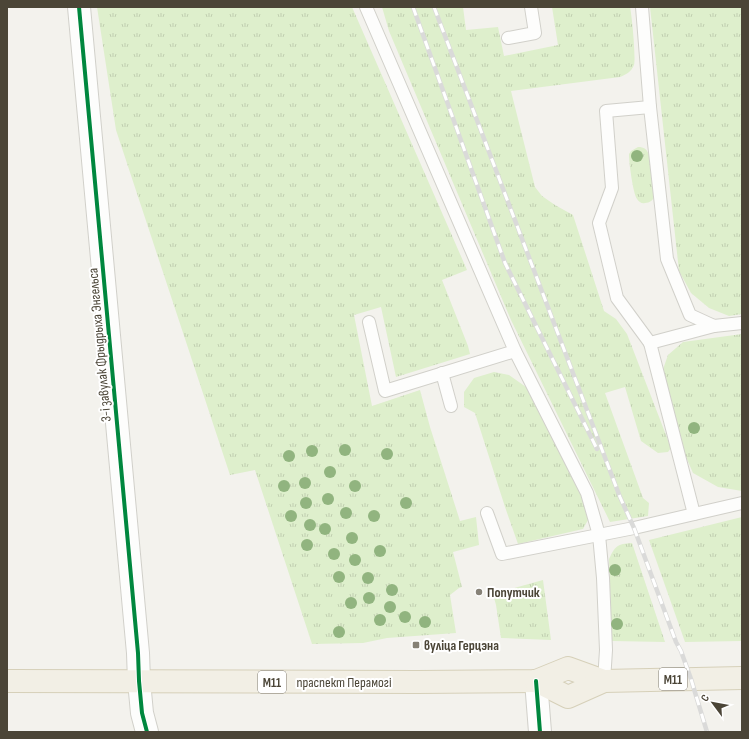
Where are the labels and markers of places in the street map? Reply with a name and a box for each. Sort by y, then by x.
place label: Попутчик [487,584,540,601]
marker: Попутчик [474,587,484,597]
place label: вуліца Герцэна [424,637,499,654]
marker: вуліца Герцэна [411,640,421,650]

